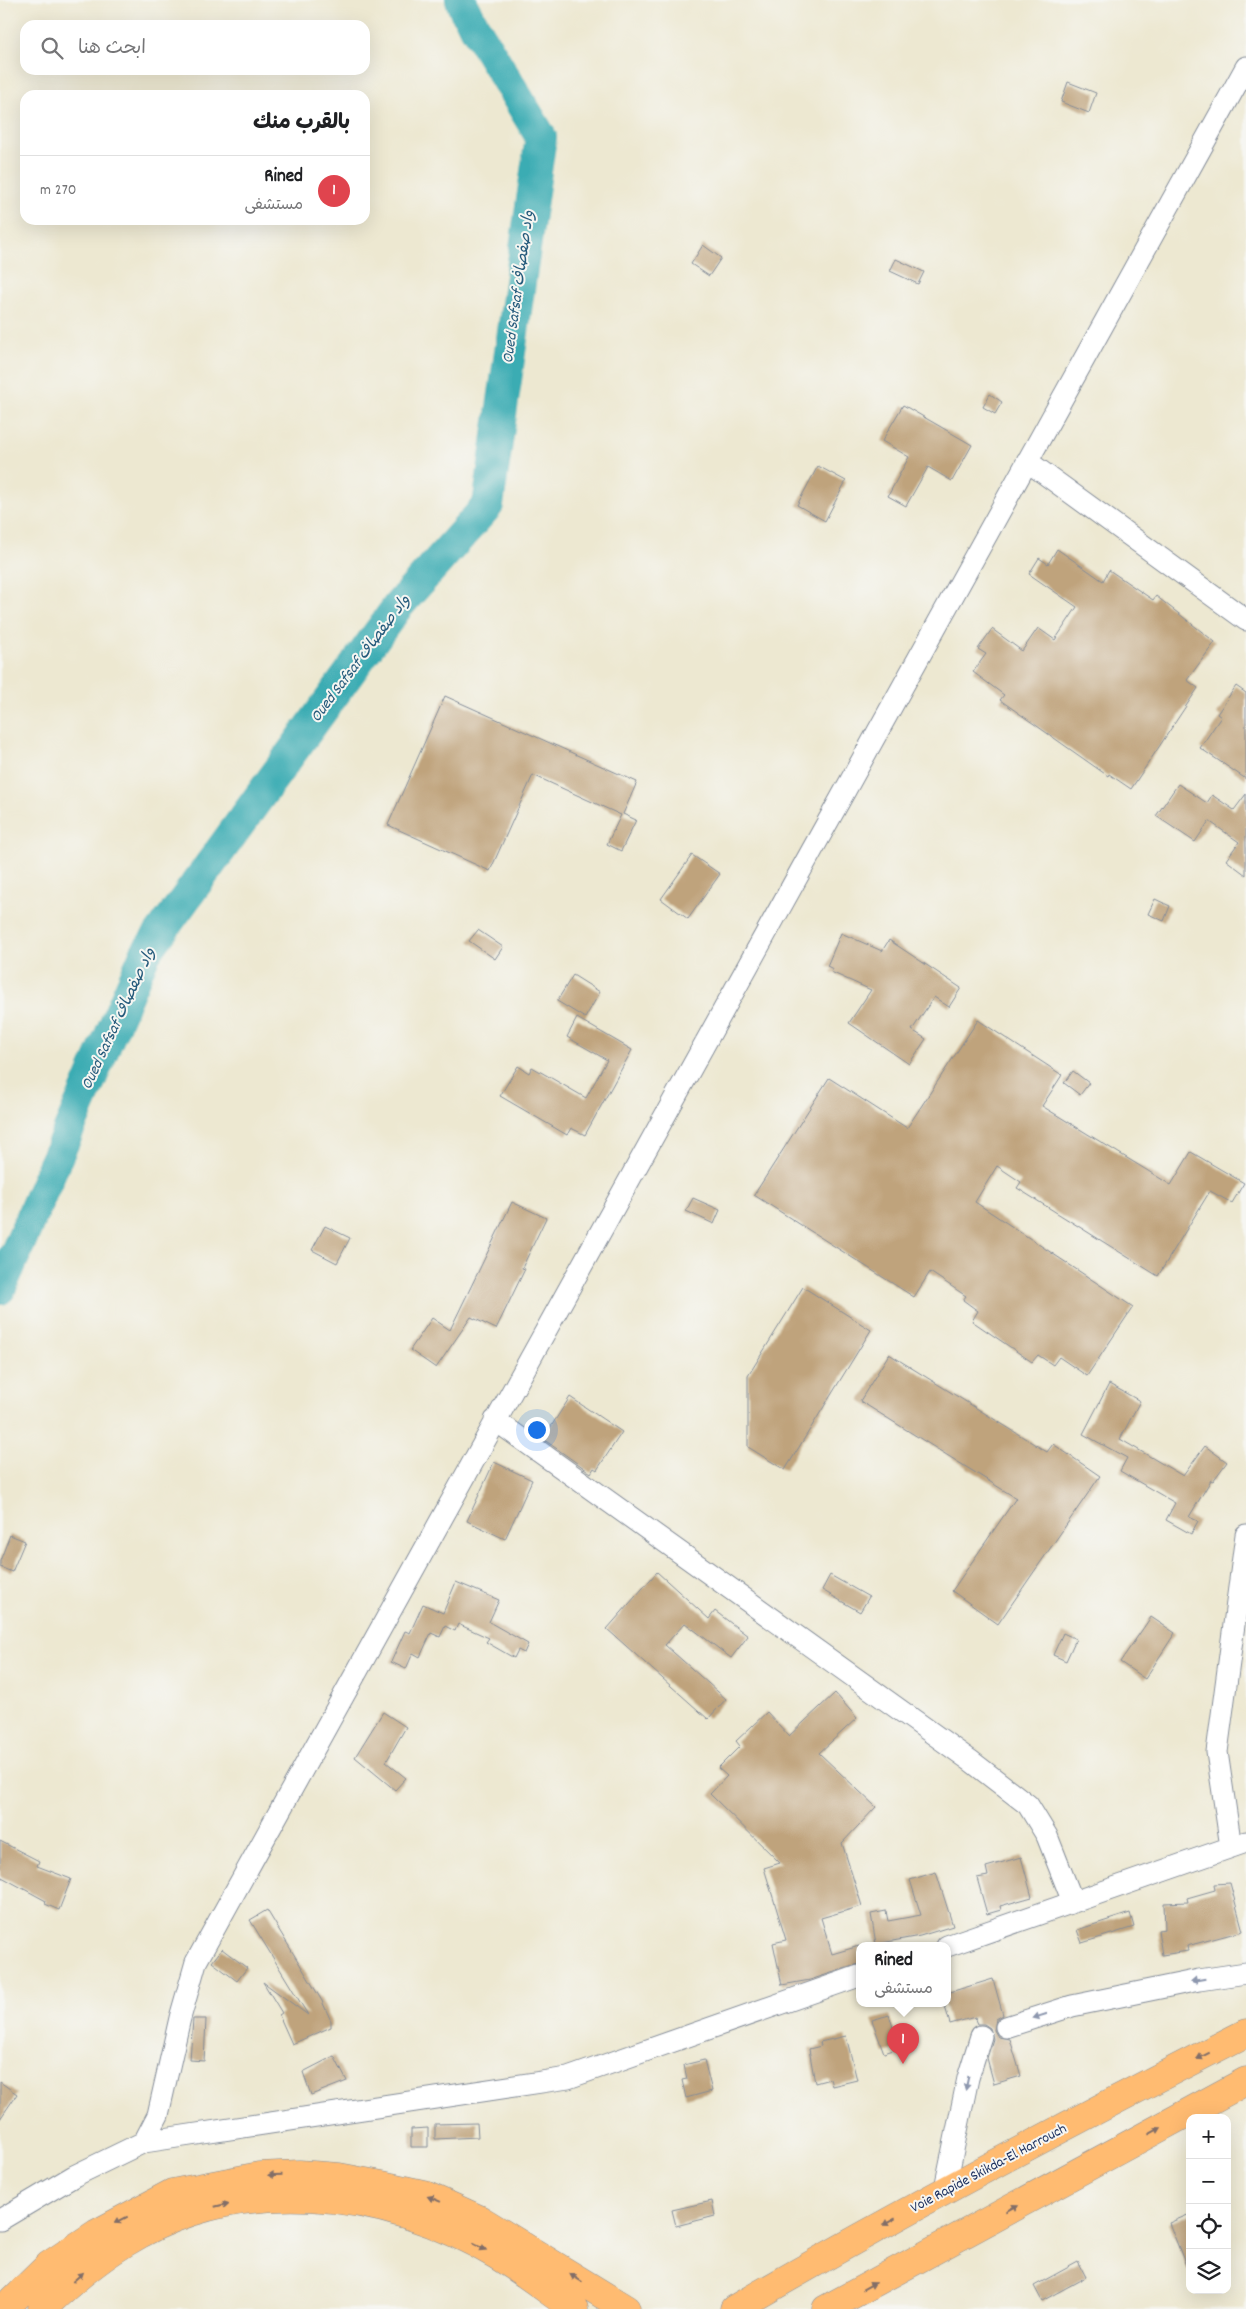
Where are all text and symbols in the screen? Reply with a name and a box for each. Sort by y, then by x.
search box [20,20,370,75]
icon: search [38,34,66,62]
text: ابحث هنا [78,36,146,63]
text: بالقرب منك [253,109,350,139]
text: Rined [264,164,303,191]
text: 270 m [40,179,77,202]
text: 1 [332,179,336,202]
text: مستشفى [244,194,303,217]
water label: Oued Safsaf واد صفصاف [497,208,541,365]
water label: Oued Safsaf واد صفصاف [305,590,417,727]
water label: Oued Safsaf واد صفصاف [76,944,162,1094]
your location [524,1417,550,1443]
popup [856,1942,951,2007]
text: Rined [874,1948,913,1975]
one-way arrow [1189,1977,1205,1985]
text: مستشفى [874,1978,933,2001]
one-way arrow [1032,2013,1047,2021]
pin: 1 [887,2023,919,2064]
one-way arrow [1195,2052,1210,2060]
one-way arrow [963,2075,971,2091]
map controls [1186,2114,1231,2294]
button: + [1186,2114,1231,2159]
street label: Voie Rapide Skikda-El Harrouch [907,2118,1071,2220]
one-way arrow [1147,2127,1162,2135]
button: − [1186,2159,1231,2204]
one-way arrow [267,2171,283,2179]
one-way arrow [427,2195,441,2203]
one-way arrow [215,2201,230,2209]
one-way arrow [1004,2204,1019,2212]
button: locate [1186,2204,1231,2249]
one-way arrow [114,2216,128,2224]
one-way arrow [883,2218,896,2227]
one-way arrow [473,2243,487,2251]
button: layers [1186,2249,1231,2294]
one-way arrow [72,2271,85,2282]
one-way arrow [570,2273,583,2282]
one-way arrow [862,2282,876,2290]

